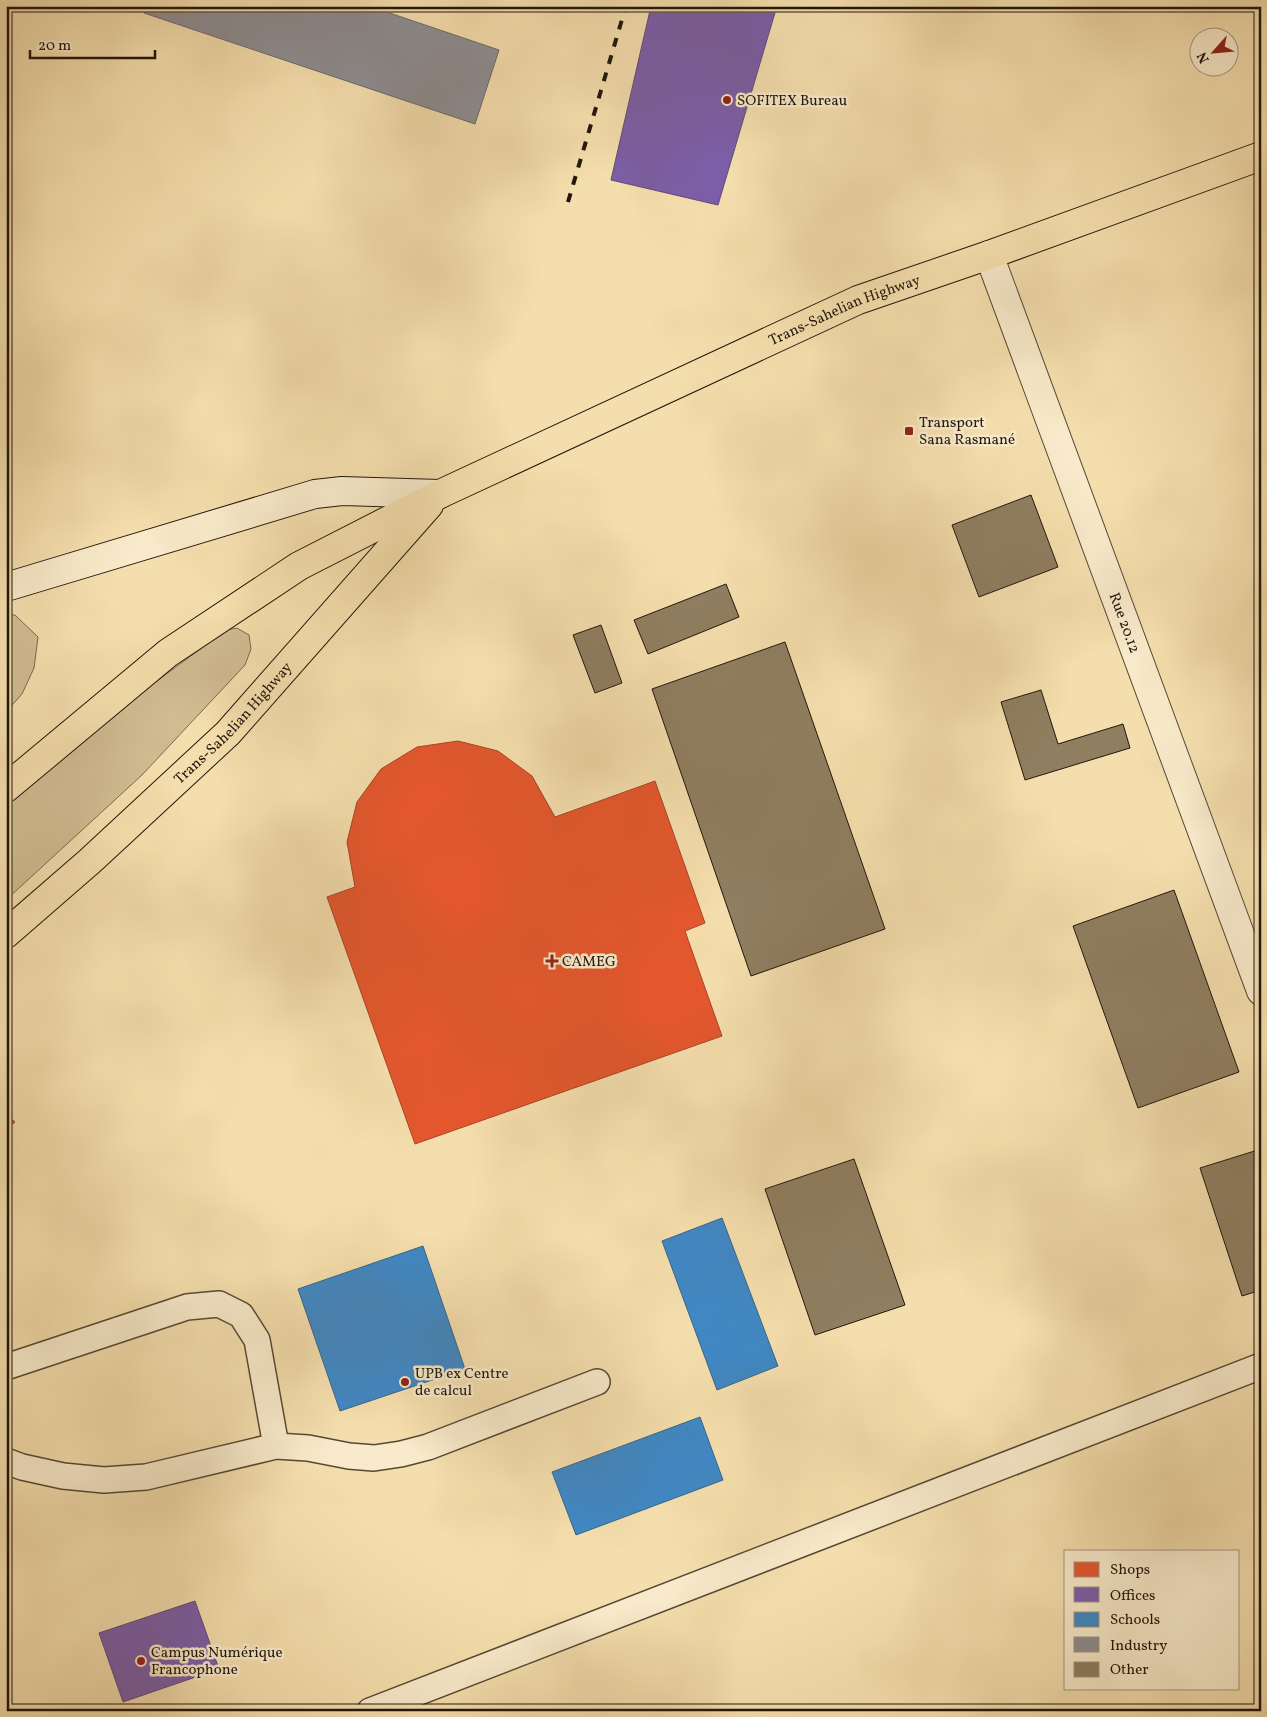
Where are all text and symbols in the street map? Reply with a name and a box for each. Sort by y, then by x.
scale bar [30,28,155,60]
north arrow [1190,28,1240,78]
text: 20 m [38,36,71,57]
text: N [1193,48,1215,66]
place label: SOFITEX Bureau [737,91,847,112]
marker: SOFITEX Bureau [721,94,733,106]
street label: Trans-Sahelian Highway [766,270,923,352]
place label: Transport Sana Rasmané [919,413,1015,451]
marker: Transport Sana Rasmané [903,425,915,437]
street label: Rue 20.12 [1103,590,1144,657]
street label: Trans-Sahelian Highway [170,658,298,790]
place label: CAMEG [562,952,616,973]
marker: CAMEG [546,955,558,967]
place label: UPB ex Centre de calcul [415,1364,509,1402]
marker: UPB ex Centre de calcul [399,1376,411,1388]
legend [1064,1550,1240,1690]
text: Shops [1110,1560,1150,1581]
text: Offices [1110,1586,1155,1607]
text: Schools [1110,1610,1160,1631]
text: Industry [1110,1636,1167,1657]
place label: Campus Numérique Francophone [151,1643,283,1681]
marker: Campus Numérique Francophone [135,1655,147,1667]
text: Other [1110,1660,1149,1681]

